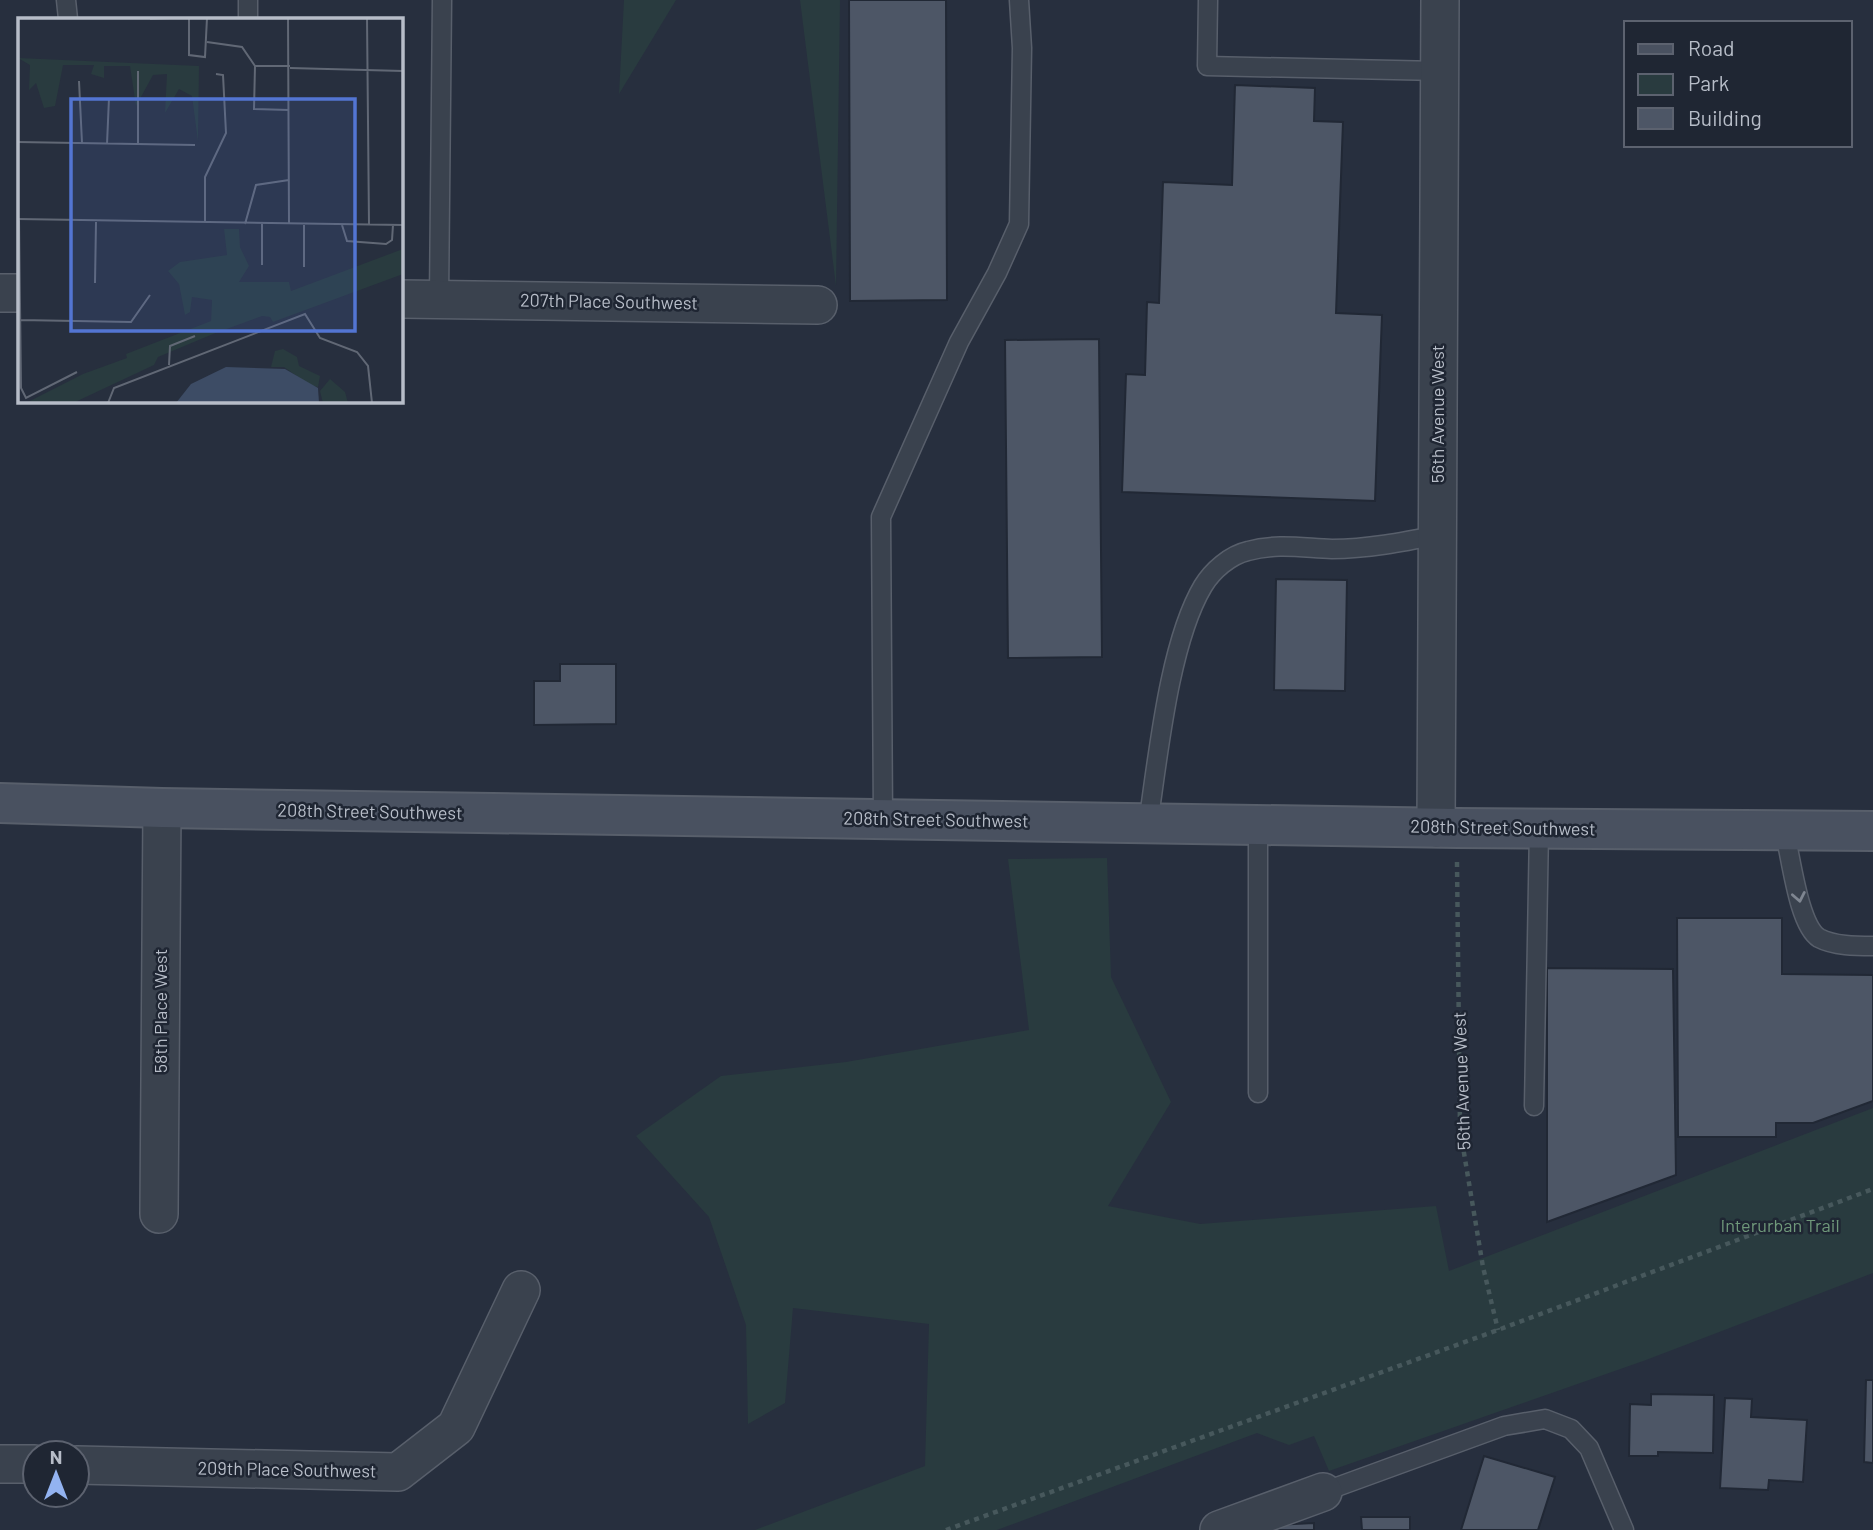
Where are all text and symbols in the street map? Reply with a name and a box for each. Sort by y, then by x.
inset map [18,18,402,402]
legend [1624,21,1852,147]
text: Road [1688,35,1734,60]
text: Park [1688,70,1729,95]
text: Building [1688,105,1762,130]
street label: 207th Place Southwest [520,288,698,314]
street label: 56th Avenue West [1426,345,1448,483]
street label: 208th Street Southwest [277,798,463,824]
street label: 208th Street Southwest [843,806,1029,832]
street label: 208th Street Southwest [1410,814,1596,840]
one-way arrow [1791,891,1806,903]
street label: 58th Place West [149,949,171,1073]
street label: 56th Avenue West [1448,1011,1474,1151]
park label: Interurban Trail [1720,1214,1840,1236]
north arrow [21,1439,91,1509]
text: N [50,1445,62,1468]
street label: 209th Place Southwest [197,1456,377,1482]

